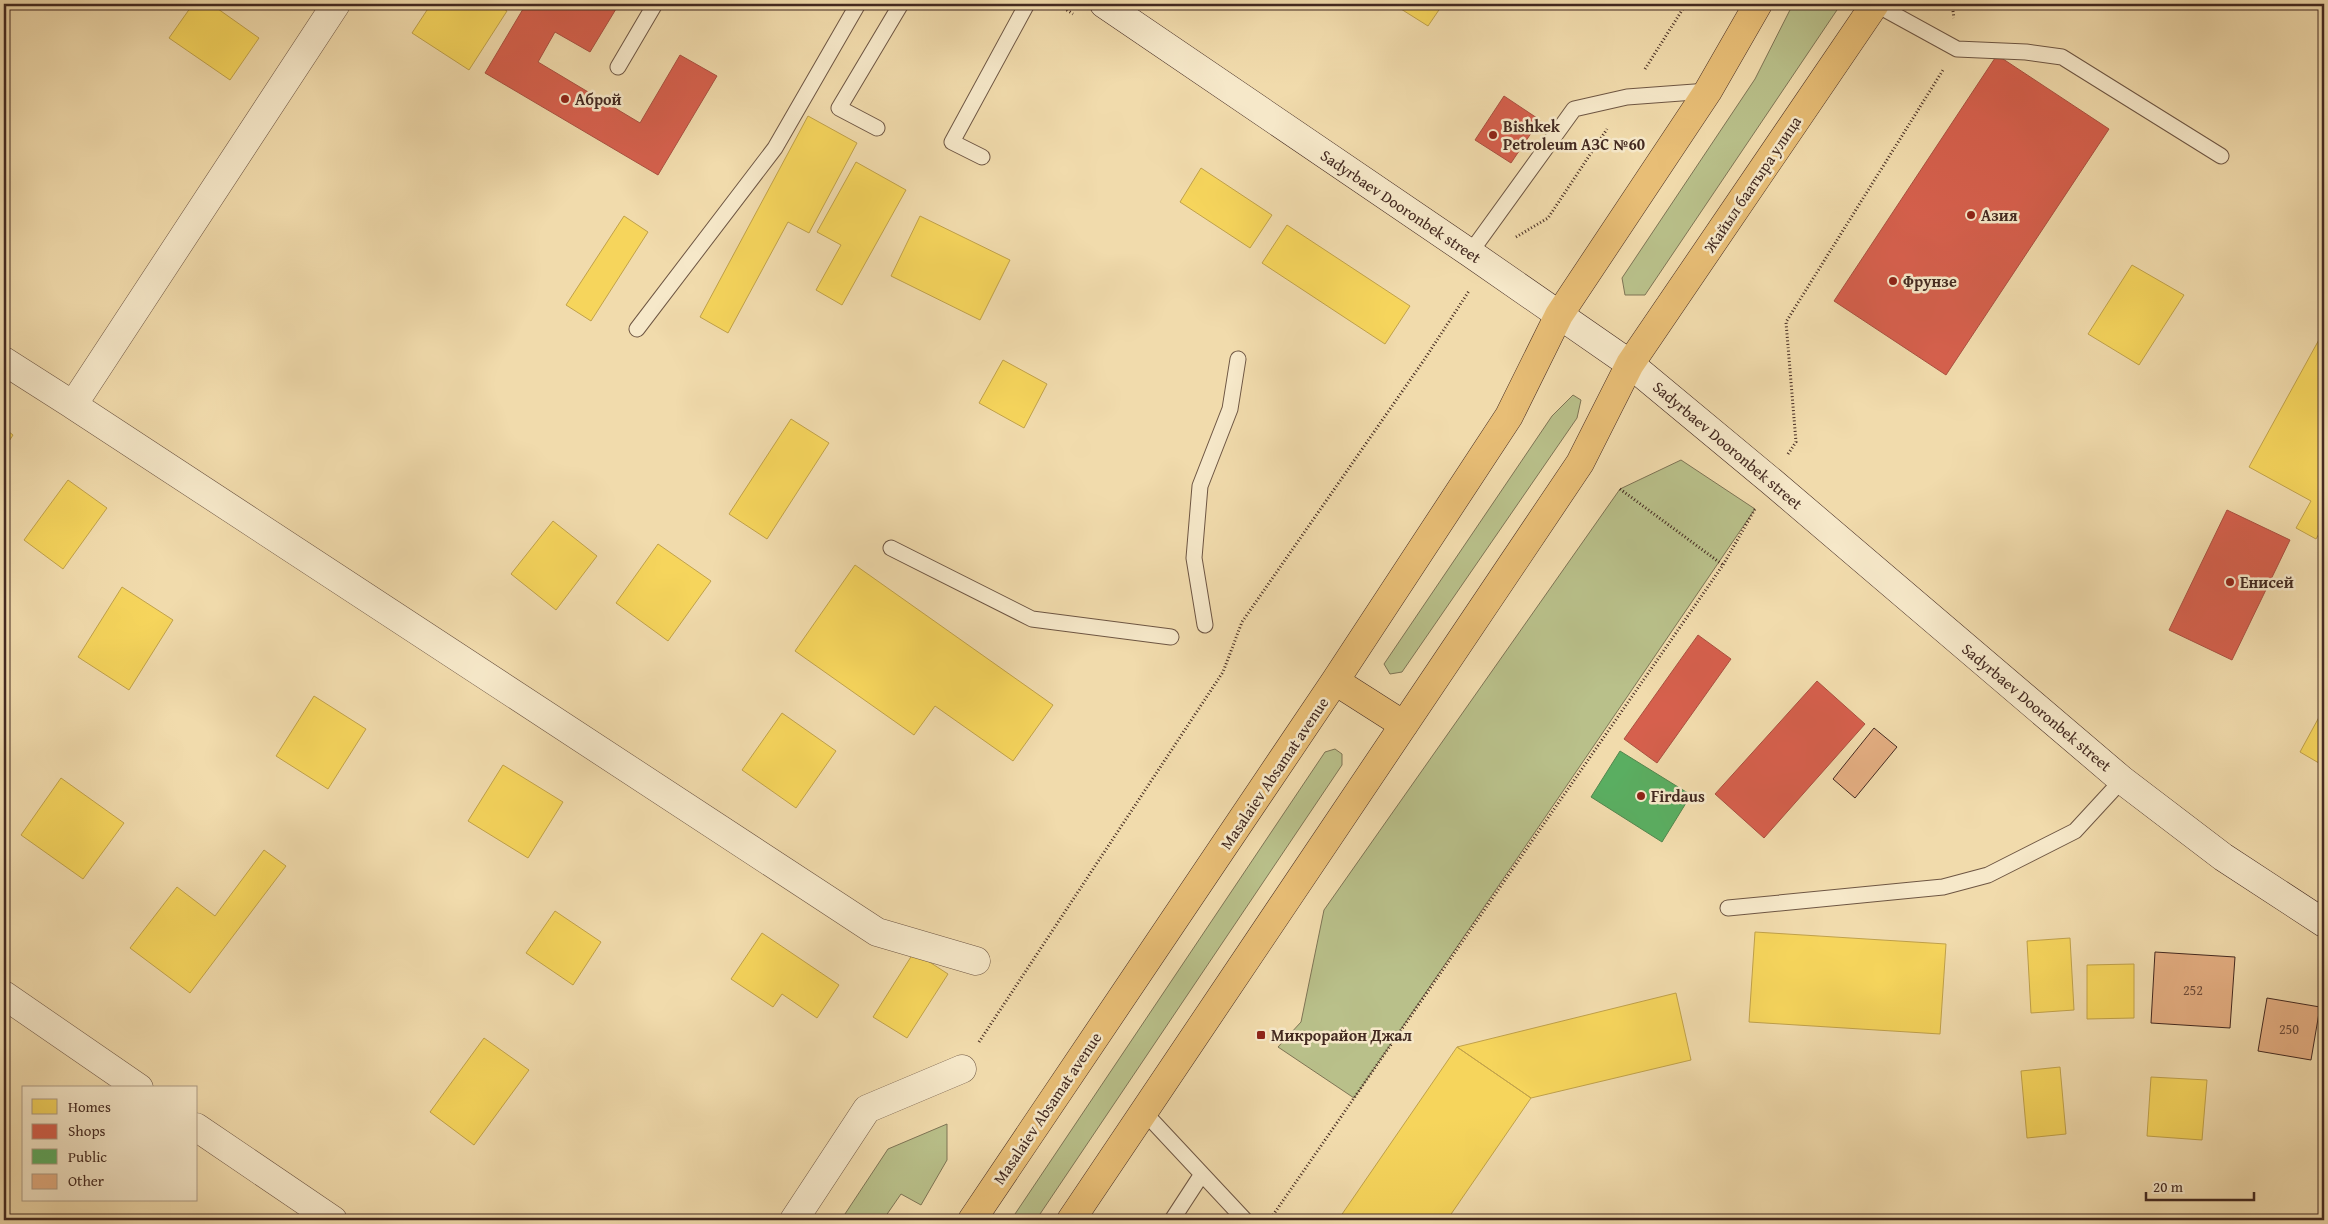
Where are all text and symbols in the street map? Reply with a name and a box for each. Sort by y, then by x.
place label: Аброй [575,87,622,111]
marker: Аброй [559,93,571,105]
street label: Жайыл баатыра улица [1697,111,1807,258]
place label: Bishkek Petroleum АЗС №60 [1503,114,1645,156]
marker: Bishkek Petroleum АЗС №60 [1487,129,1499,141]
street label: Sadyrbaev Dooronbek street [1316,143,1486,269]
place label: Азия [1981,203,2018,227]
marker: Азия [1965,209,1977,221]
place label: Фрунзе [1903,269,1957,293]
marker: Фрунзе [1887,275,1899,287]
street label: Sadyrbaev Dooronbek street [1648,375,1808,515]
place label: Енисей [2240,570,2294,594]
marker: Енисей [2224,576,2236,588]
street label: Sadyrbaev Dooronbek street [1957,637,2117,777]
street label: Masalaiev Absamat avenue [1214,692,1334,854]
place label: Firdaus [1651,784,1705,808]
marker: Firdaus [1635,790,1647,802]
house number: 252 [2183,980,2203,1000]
house number: 250 [2279,1019,2299,1039]
place label: Микрорайон Джал [1271,1023,1413,1047]
street label: Masalaiev Absamat avenue [987,1027,1107,1189]
marker: Микрорайон Джал [1255,1029,1267,1041]
legend [22,1086,198,1202]
text: Homes [68,1096,111,1117]
text: Shops [68,1120,105,1141]
text: Public [68,1146,107,1167]
scale bar [2146,1169,2253,1201]
text: Other [68,1170,104,1191]
text: 20 m [2153,1176,2184,1197]

